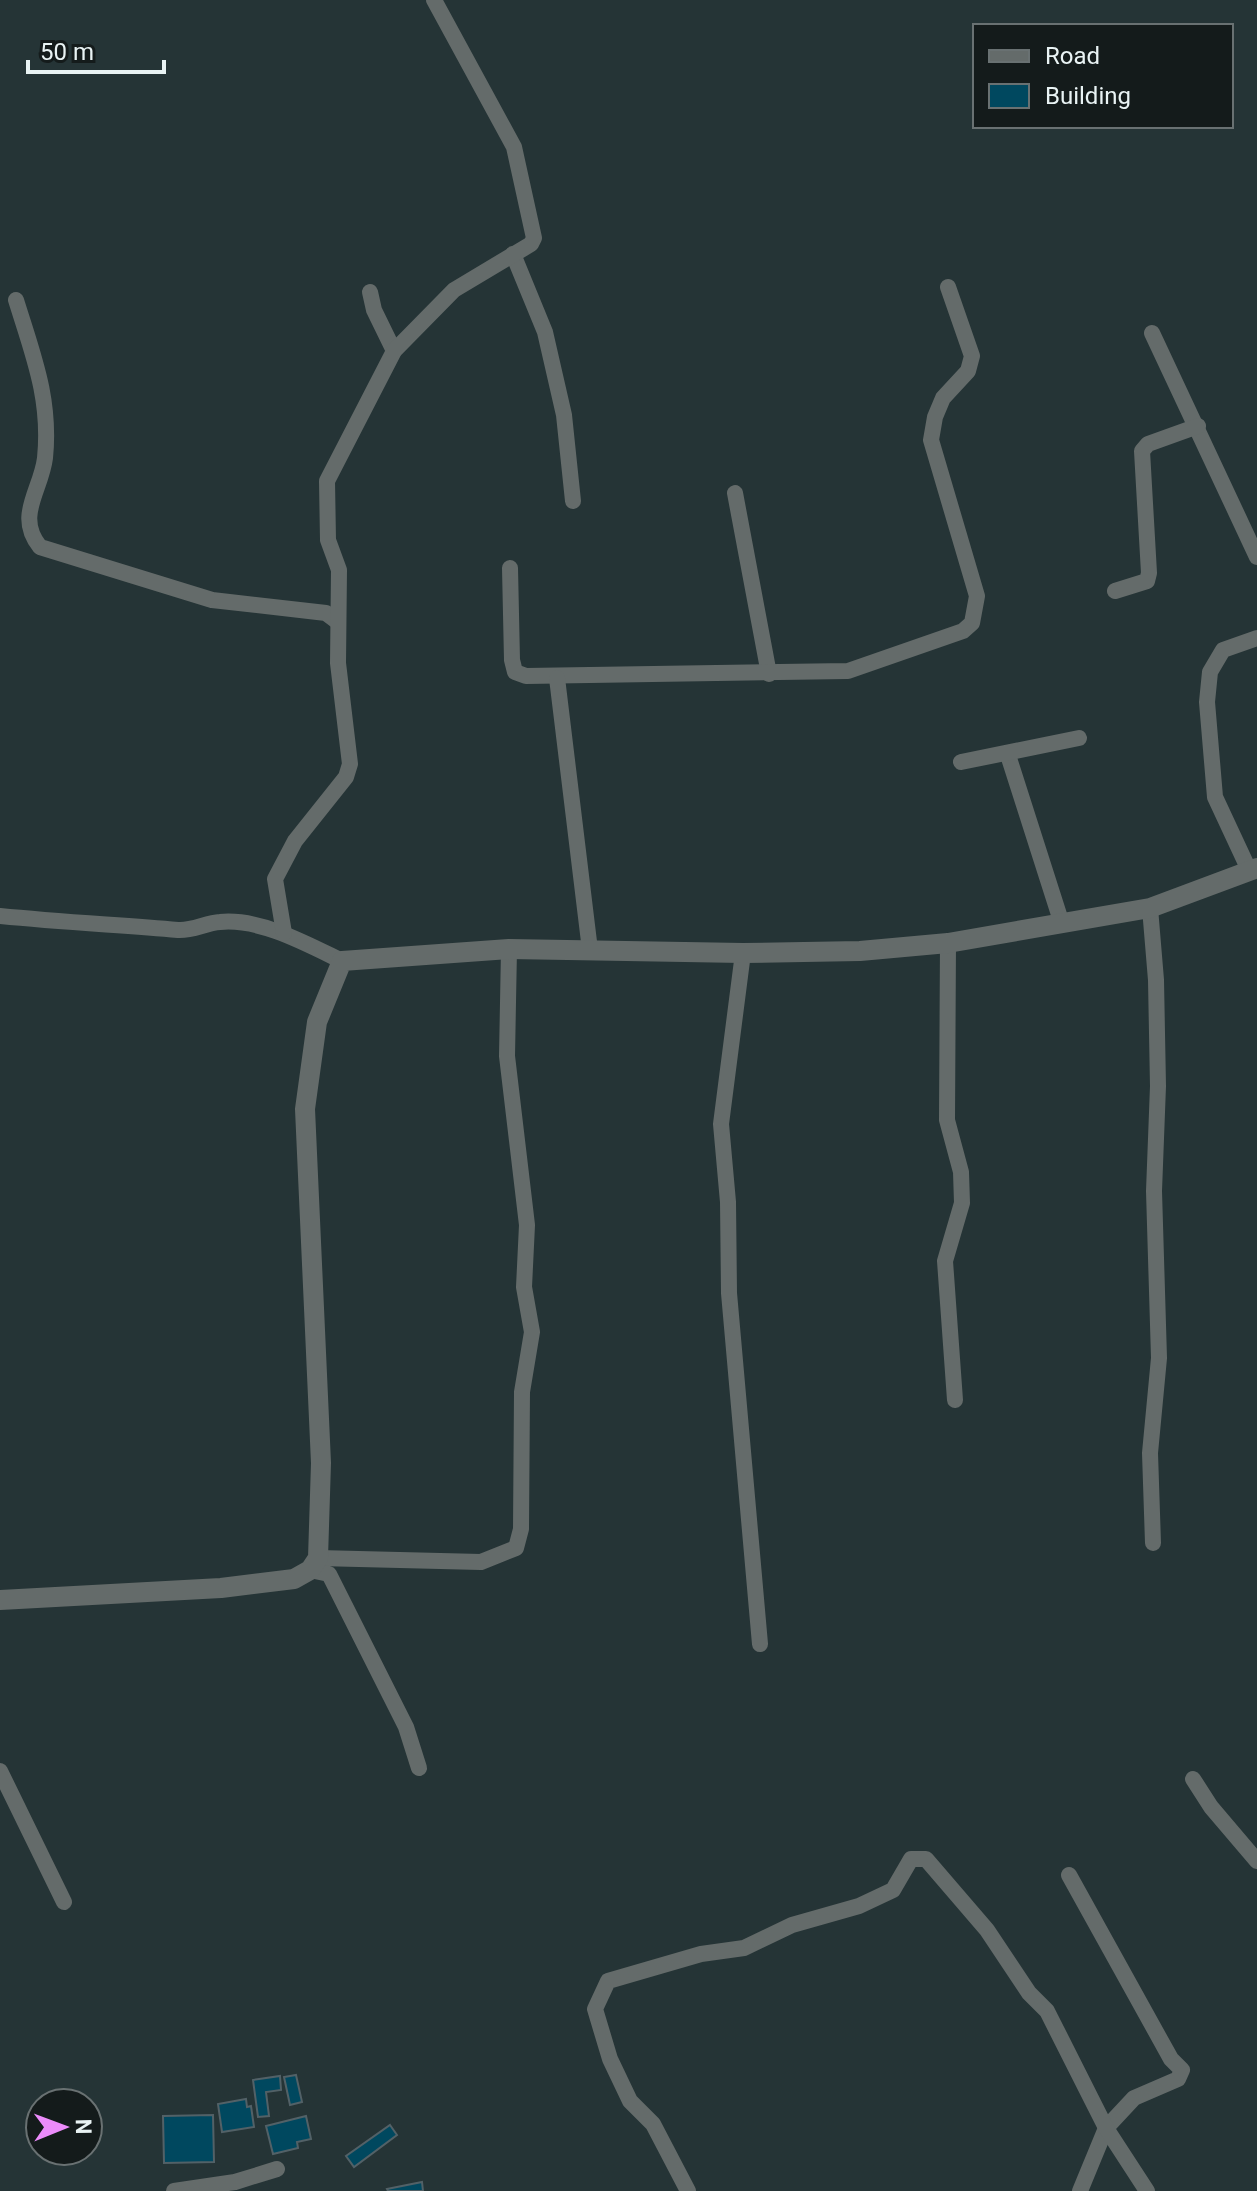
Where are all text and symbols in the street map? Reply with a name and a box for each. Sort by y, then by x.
scale bar [28,24,164,74]
legend [973,24,1233,128]
text: 50 m [40,38,94,66]
text: Road [1045,42,1100,70]
text: Building [1045,82,1131,110]
north arrow [24,2087,104,2167]
text: N [71,2119,96,2135]

